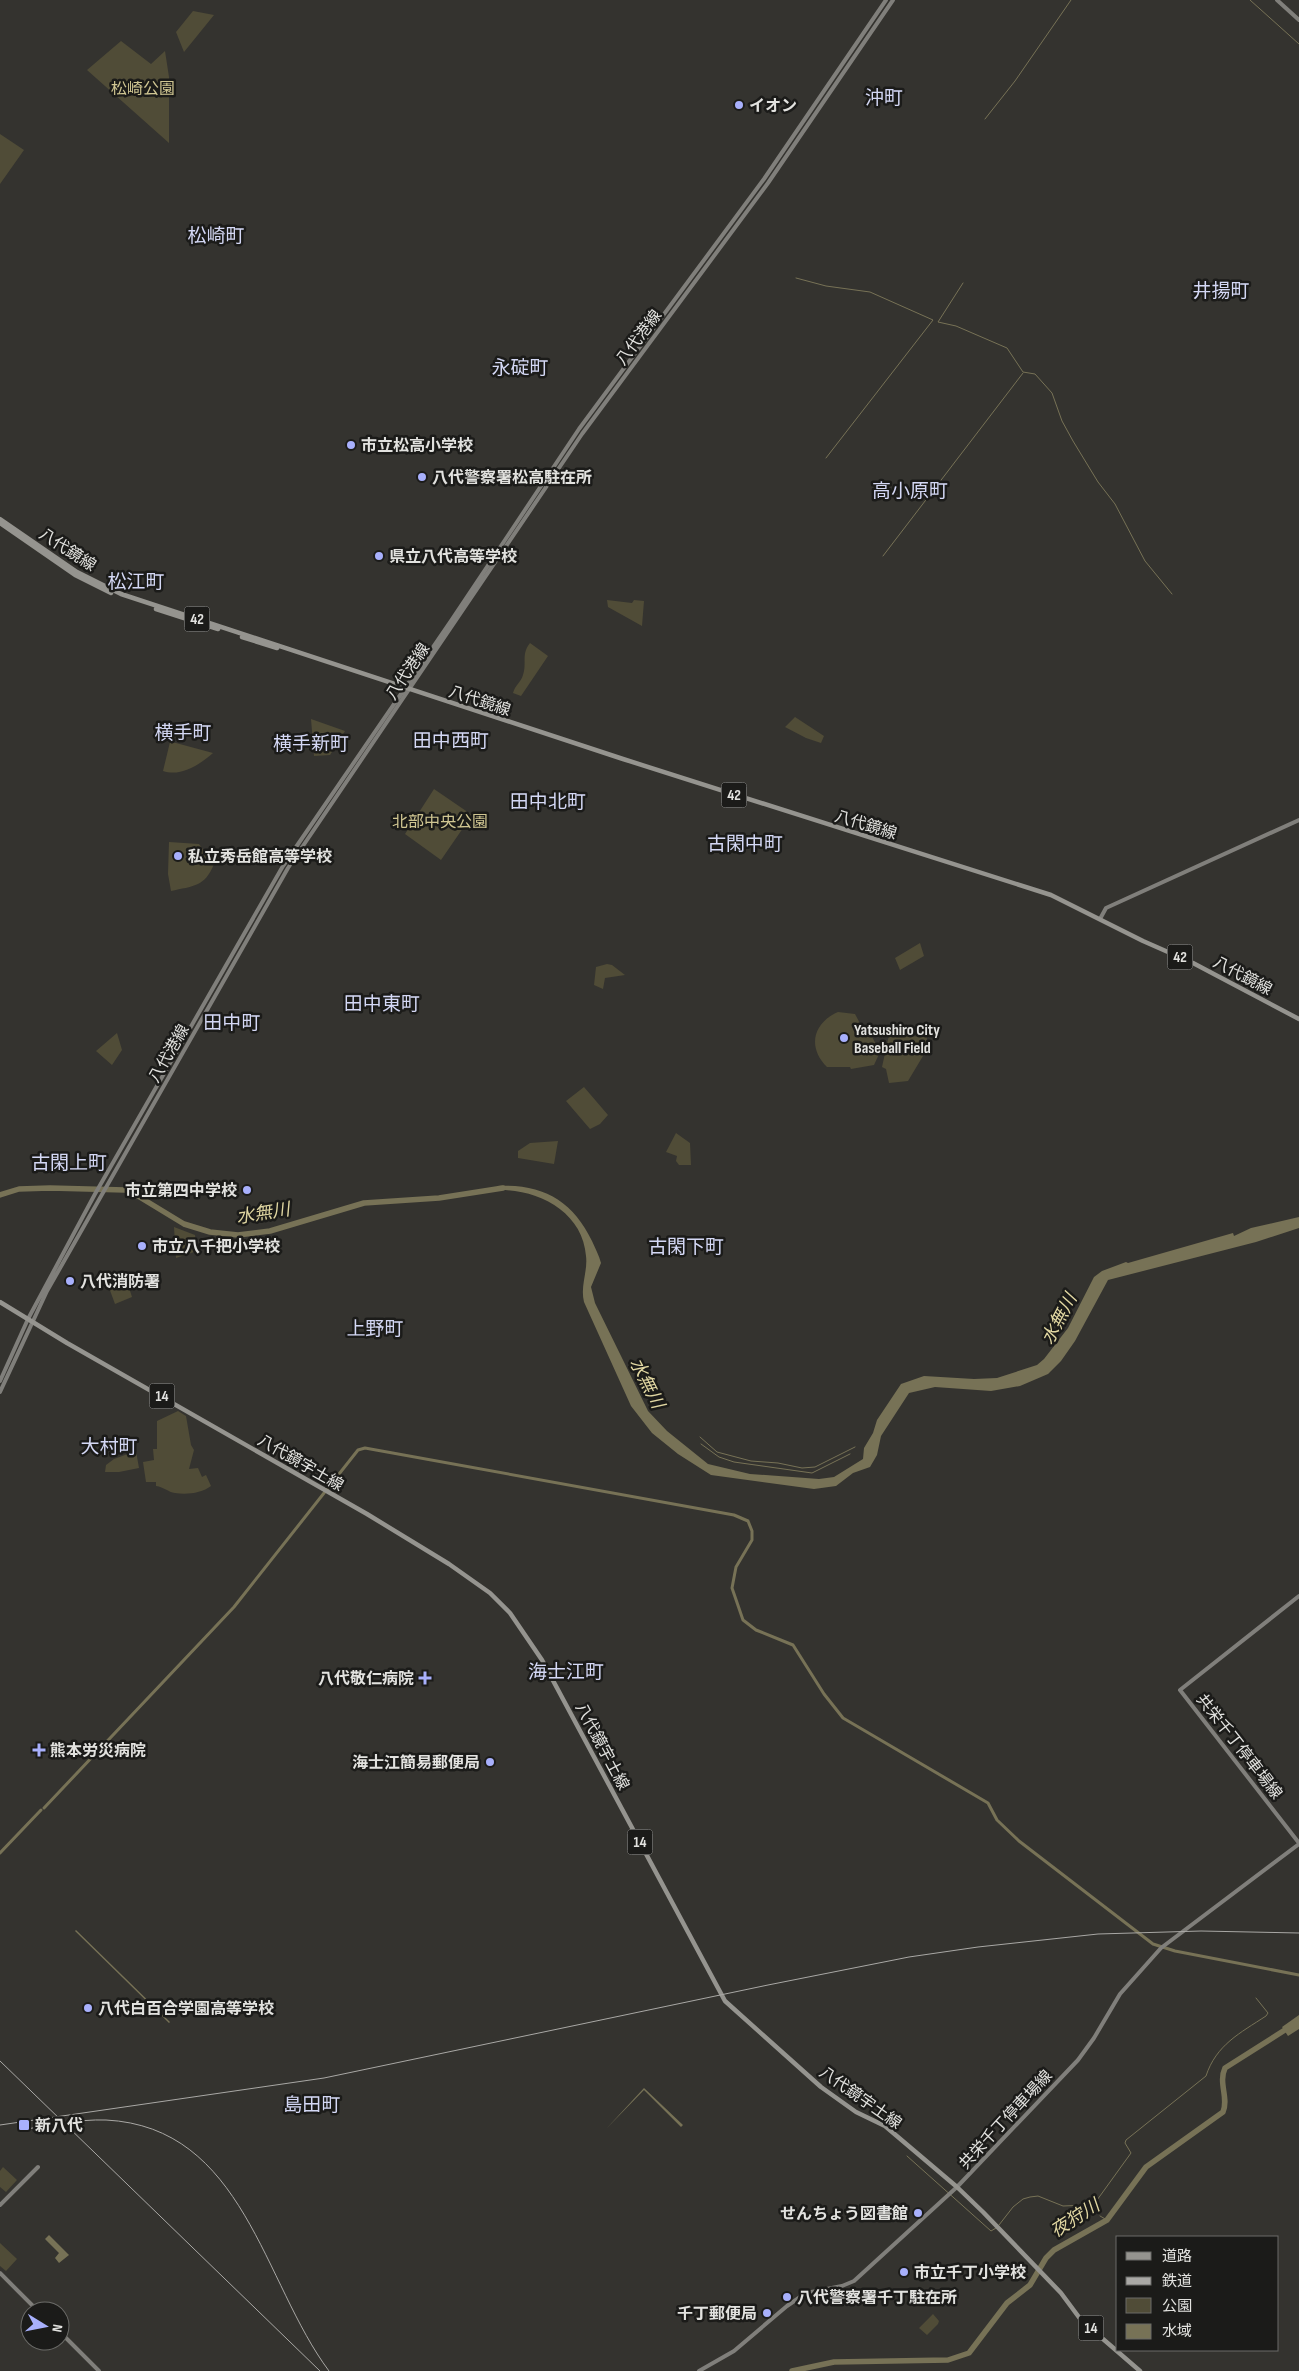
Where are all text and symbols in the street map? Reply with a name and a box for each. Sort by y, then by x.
park label: 松崎公園 [111,80,175,99]
district label: 沖町 [865,87,903,110]
place label: イオン [749,97,797,116]
marker: イオン [733,99,745,111]
district label: 松崎町 [187,225,245,248]
district label: 井揚町 [1192,280,1250,303]
street label: 八代港線 [612,307,666,369]
district label: 永碇町 [491,357,549,380]
place label: 市立松高小学校 [361,437,473,456]
marker: 市立松高小学校 [345,439,357,451]
place label: 八代警察署松高駐在所 [432,468,592,488]
marker: 八代警察署松高駐在所 [416,471,428,483]
district label: 高小原町 [872,480,948,503]
street label: 八代鏡線 [35,525,99,576]
place label: 県立八代高等学校 [389,547,517,567]
marker: 県立八代高等学校 [373,550,385,562]
district label: 松江町 [107,571,165,594]
road number: 42 [184,606,210,632]
street label: 八代港線 [382,640,434,704]
street label: 八代鏡線 [446,683,513,720]
district label: 横手町 [154,722,212,745]
district label: 田中西町 [413,730,489,753]
district label: 横手新町 [273,733,349,756]
road number: 42 [722,782,746,808]
district label: 田中北町 [510,791,586,814]
street label: 八代鏡線 [832,807,899,844]
park label: 北部中央公園 [392,813,488,832]
district label: 古閑中町 [707,833,783,856]
place label: 私立秀岳館高等学校 [188,848,332,867]
marker: 私立秀岳館高等学校 [172,850,184,862]
road number: 42 [1168,944,1192,970]
street label: 八代鏡線 [1210,953,1275,1000]
district label: 田中東町 [344,993,420,1016]
district label: 田中町 [203,1012,261,1035]
street label: 八代港線 [145,1021,194,1086]
place label: Yatsushiro City Baseball Field [854,1021,940,1058]
marker: Yatsushiro City Baseball Field [838,1032,850,1044]
district label: 古閑上町 [31,1152,107,1175]
place label: 市立第四中学校 [125,1182,237,1201]
marker: 市立第四中学校 [241,1184,253,1196]
water label: 水無川 [235,1199,293,1228]
district label: 古閑下町 [648,1236,724,1259]
place label: 市立八千把小学校 [152,1238,280,1257]
marker: 市立八千把小学校 [136,1240,148,1252]
place label: 八代消防署 [80,1272,160,1292]
marker: 八代消防署 [64,1275,76,1287]
water label: 水無川 [1037,1289,1082,1348]
district label: 上野町 [346,1318,404,1341]
water label: 水無川 [625,1354,669,1414]
road number: 14 [150,1384,174,1408]
street label: 八代鏡宇土線 [254,1431,347,1496]
district label: 大村町 [80,1436,138,1459]
district label: 海士江町 [528,1661,604,1684]
place label: 八代敬仁病院 [318,1669,414,1689]
marker: 八代敬仁病院 [418,1671,432,1685]
street label: 共栄千丁停車場線 [1192,1691,1286,1803]
street label: 八代鏡宇土線 [571,1700,633,1794]
place label: 熊本労災病院 [50,1741,146,1761]
marker: 熊本労災病院 [32,1743,46,1757]
place label: 海士江簡易郵便局 [352,1754,480,1773]
marker: 海士江簡易郵便局 [484,1756,496,1768]
road number: 14 [628,1830,652,1854]
place label: 八代白百合学園高等学校 [98,1999,274,2019]
marker: 八代白百合学園高等学校 [82,2002,94,2014]
street label: 八代鏡宇土線 [815,2063,905,2134]
street label: 共栄千丁停車場線 [955,2067,1057,2173]
district label: 島田町 [283,2094,341,2117]
place label: 新八代 [35,2116,83,2136]
marker: 新八代 [17,2118,31,2132]
water label: 夜狩川 [1047,2194,1105,2242]
place label: せんちょう図書館 [780,2205,908,2224]
marker: せんちょう図書館 [912,2207,924,2219]
legend [1116,2236,1279,2351]
text: 道路 [1162,2247,1192,2266]
place label: 市立千丁小学校 [914,2264,1026,2283]
marker: 市立千丁小学校 [898,2266,910,2278]
text: 鉄道 [1162,2272,1192,2291]
place label: 八代警察署千丁駐在所 [797,2288,957,2308]
marker: 八代警察署千丁駐在所 [781,2291,793,2303]
text: 公園 [1162,2297,1192,2316]
north arrow [20,2301,70,2351]
place label: 千丁郵便局 [677,2305,757,2324]
marker: 千丁郵便局 [761,2307,773,2319]
road number: 14 [1078,2316,1104,2340]
text: 水域 [1162,2322,1192,2341]
text: N [48,2323,66,2333]

